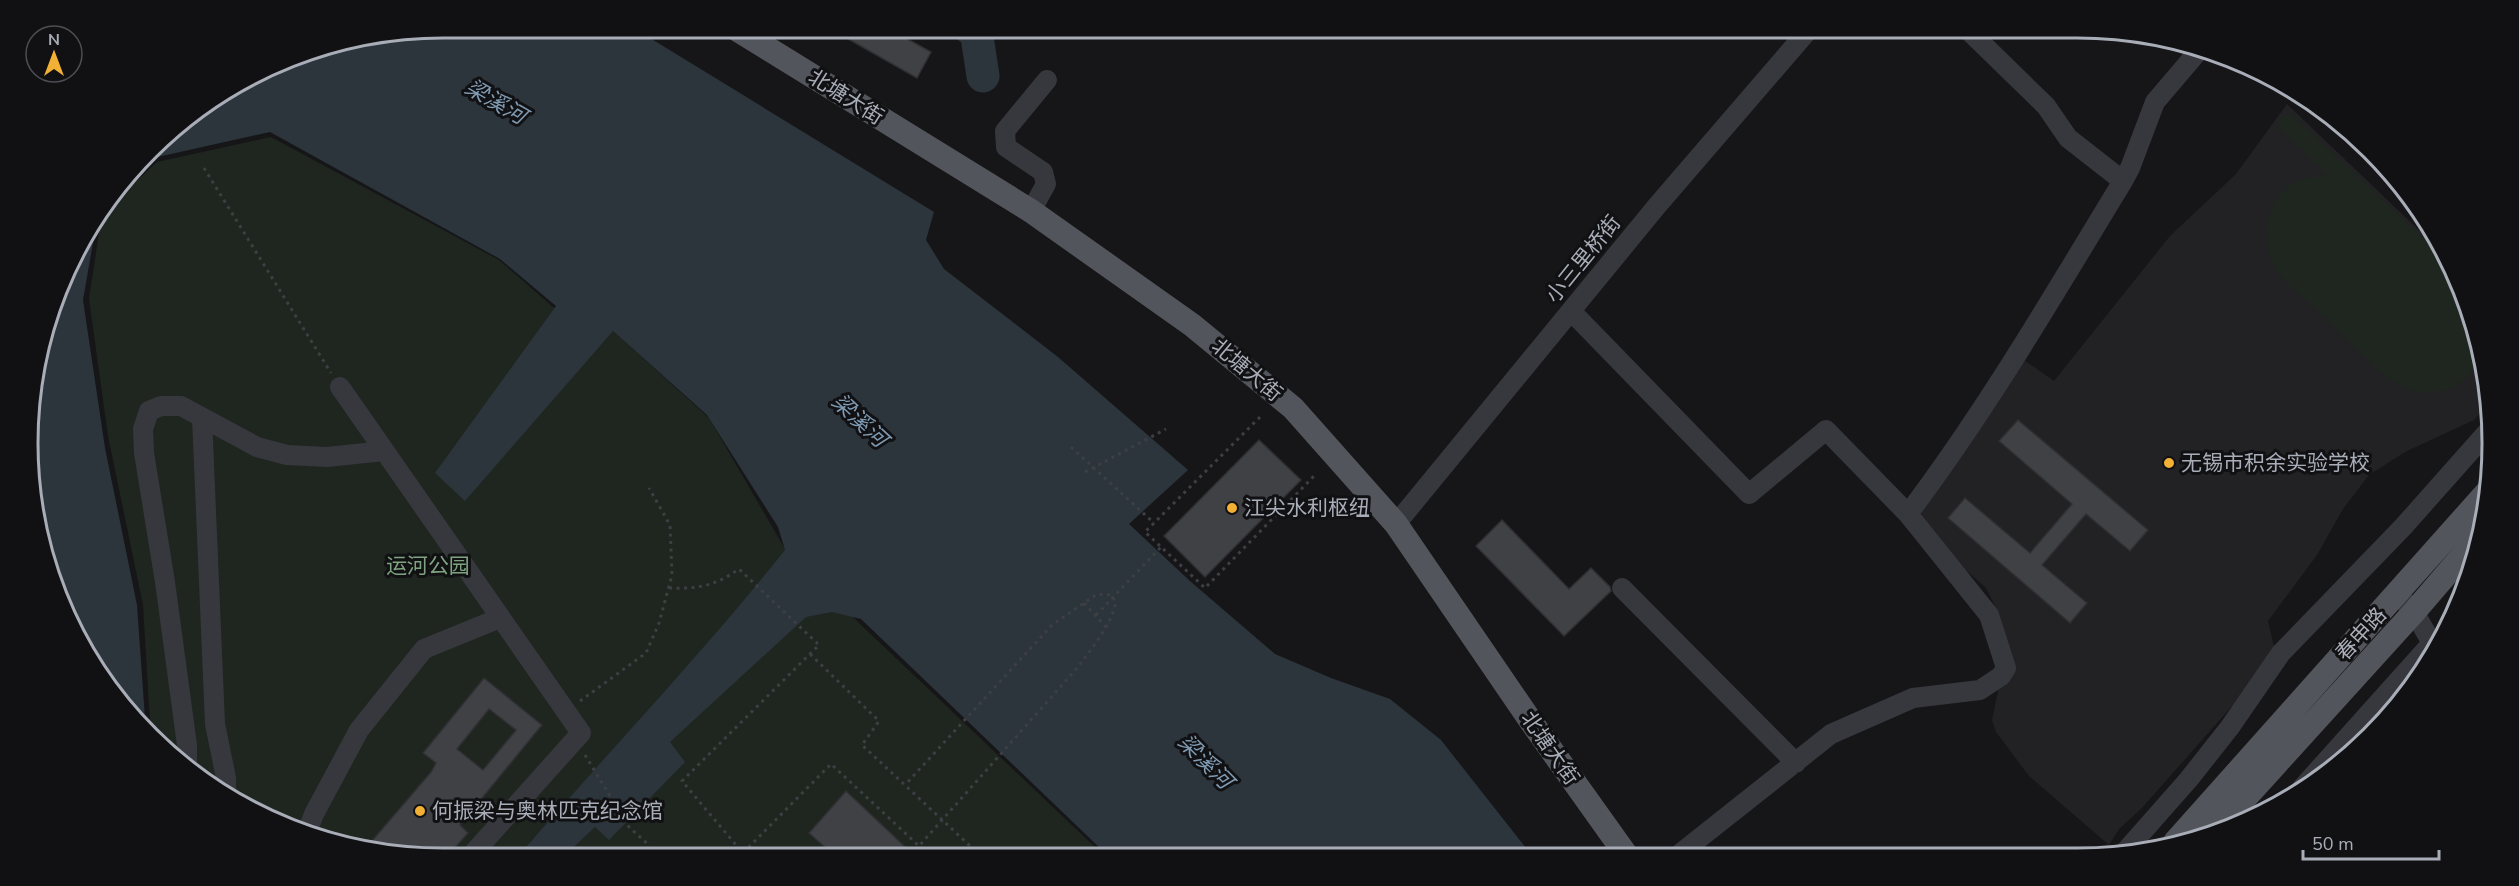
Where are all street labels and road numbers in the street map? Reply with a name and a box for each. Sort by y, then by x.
street label: 北塘大街 [803,63,889,131]
street label: 小三里桥街 [1539,209,1627,309]
street label: 北塘大街 [1206,332,1288,408]
street label: 春申路 [2330,601,2392,667]
street label: 北塘大街 [1514,706,1586,790]

